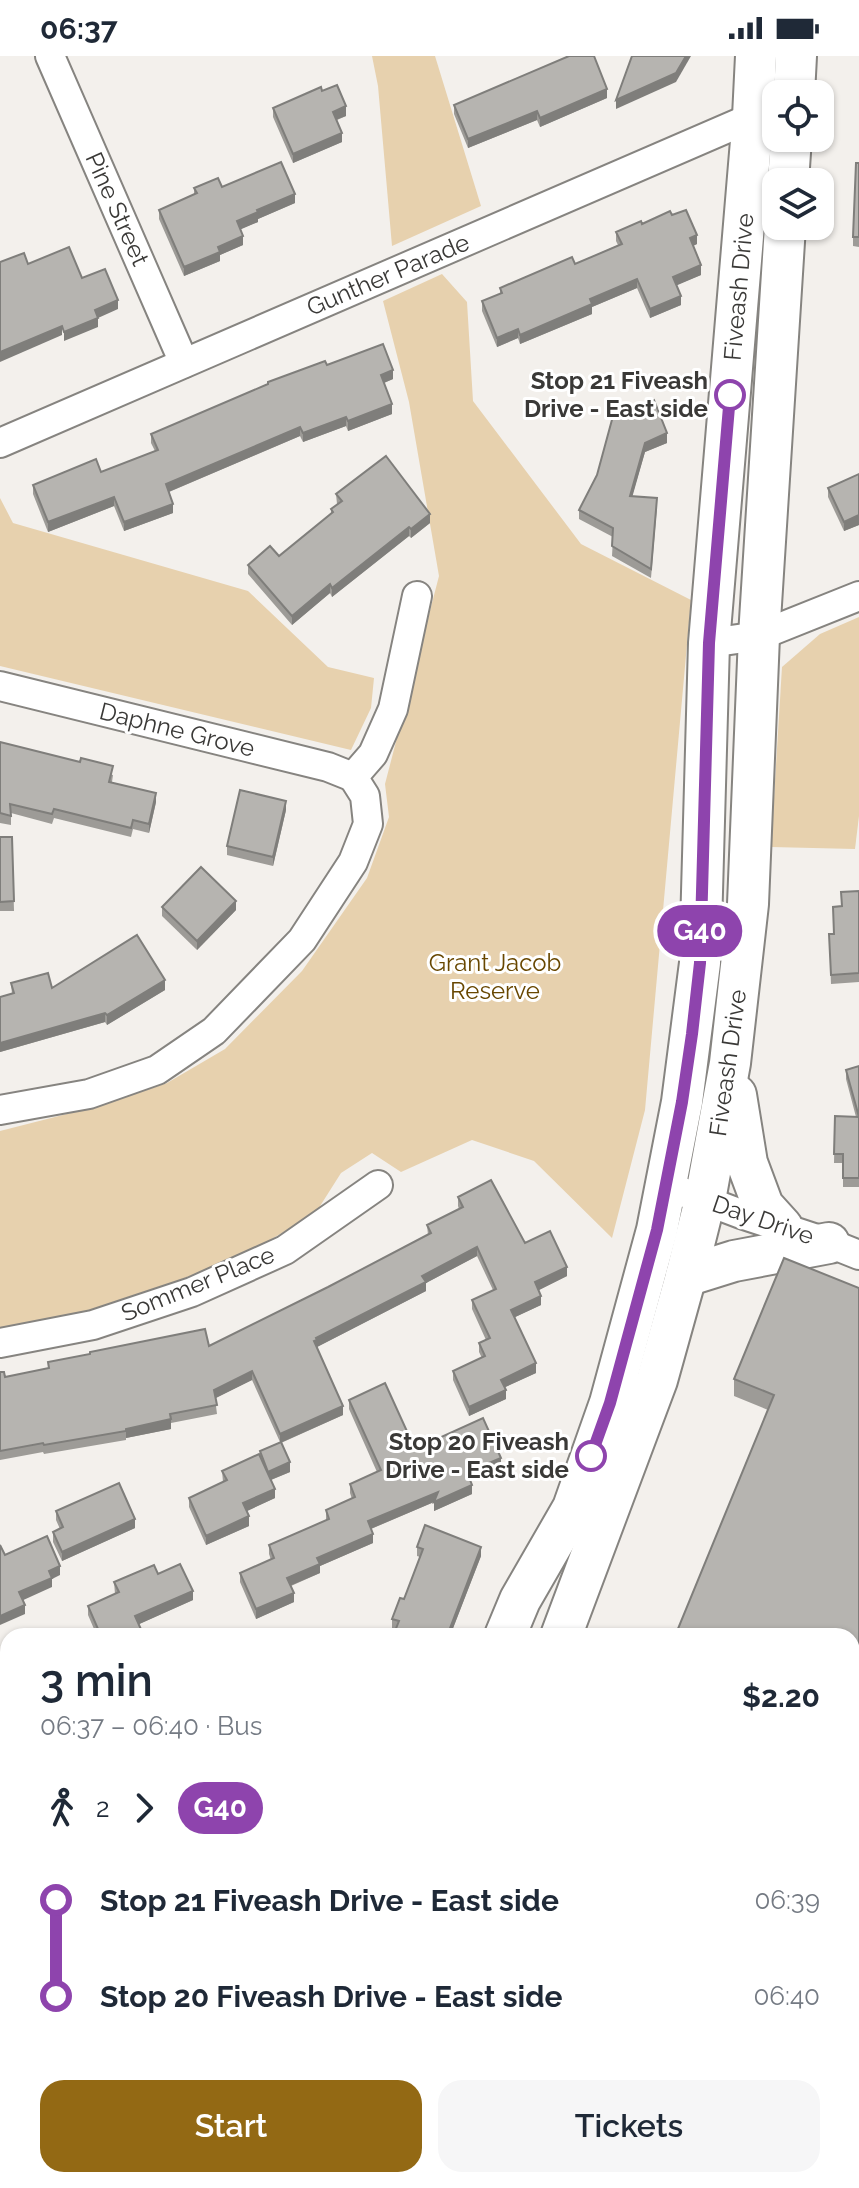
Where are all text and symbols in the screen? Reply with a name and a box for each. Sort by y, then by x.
text: 06:37 [40,11,118,46]
map controls [762,80,834,240]
button: locate [762,80,834,152]
street label: Pine Street [80,148,155,270]
button: layers [762,168,834,240]
street label: Fiveash Drive [718,212,759,362]
street label: Gunther Parade [302,227,473,322]
place label: Stop 21 Fiveash Drive - East side [524,366,708,423]
marker: Stop 21 Fiveash Drive - East side [715,380,745,410]
street label: Daphne Grove [97,696,258,763]
line badge: G40 [654,905,746,957]
text: G40 [673,914,727,947]
park label: Grant Jacob Reserve [429,948,561,1005]
street label: Fiveash Drive [703,988,752,1138]
street label: Day Drive [709,1189,818,1250]
street label: Sommer Place [117,1240,279,1327]
place label: Stop 20 Fiveash Drive - East side [385,1427,569,1484]
marker: Stop 20 Fiveash Drive - East side [576,1441,606,1471]
text: 3 min [40,1655,153,1706]
text: $2.20 [742,1679,820,1714]
text: 06:37 – 06:40 · Bus [40,1711,262,1741]
icon: walk [40,1786,84,1830]
icon: forward [122,1786,166,1830]
text: G40 [194,1791,247,1824]
text: 2 [96,1793,110,1823]
text: Stop 21 Fiveash Drive - East side [100,1883,559,1918]
text: 06:39 [754,1885,820,1915]
text: Stop 20 Fiveash Drive - East side [100,1979,563,2014]
text: 06:40 [753,1981,820,2011]
button: Start [40,2080,422,2172]
button: Tickets [438,2080,820,2172]

